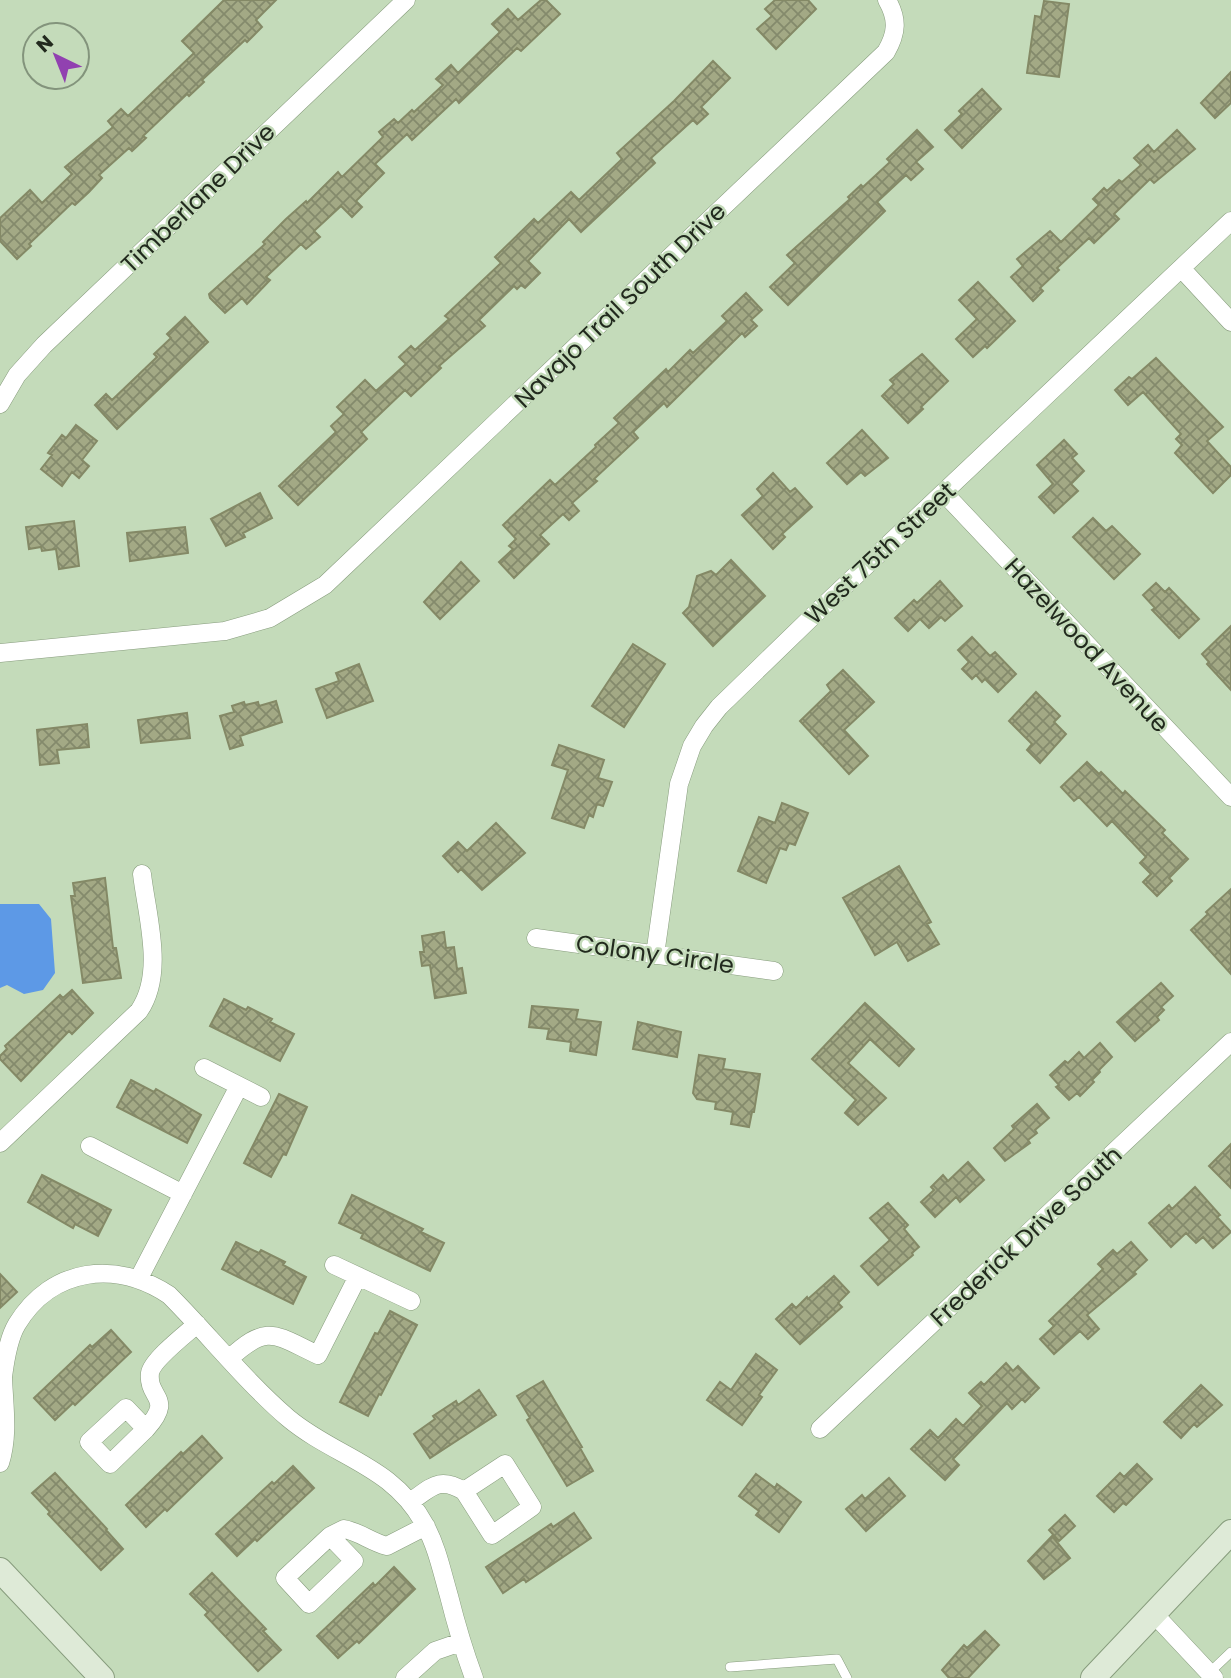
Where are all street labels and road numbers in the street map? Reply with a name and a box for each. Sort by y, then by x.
street label: Timberlane Drive [114,116,282,280]
street label: Navajo Trail South Drive [507,195,733,415]
street label: West 75th Street [797,474,963,632]
street label: Hazelwood Avenue [997,550,1177,740]
street label: Colony Circle [574,927,736,981]
street label: Frederick Drive South [923,1138,1129,1334]

